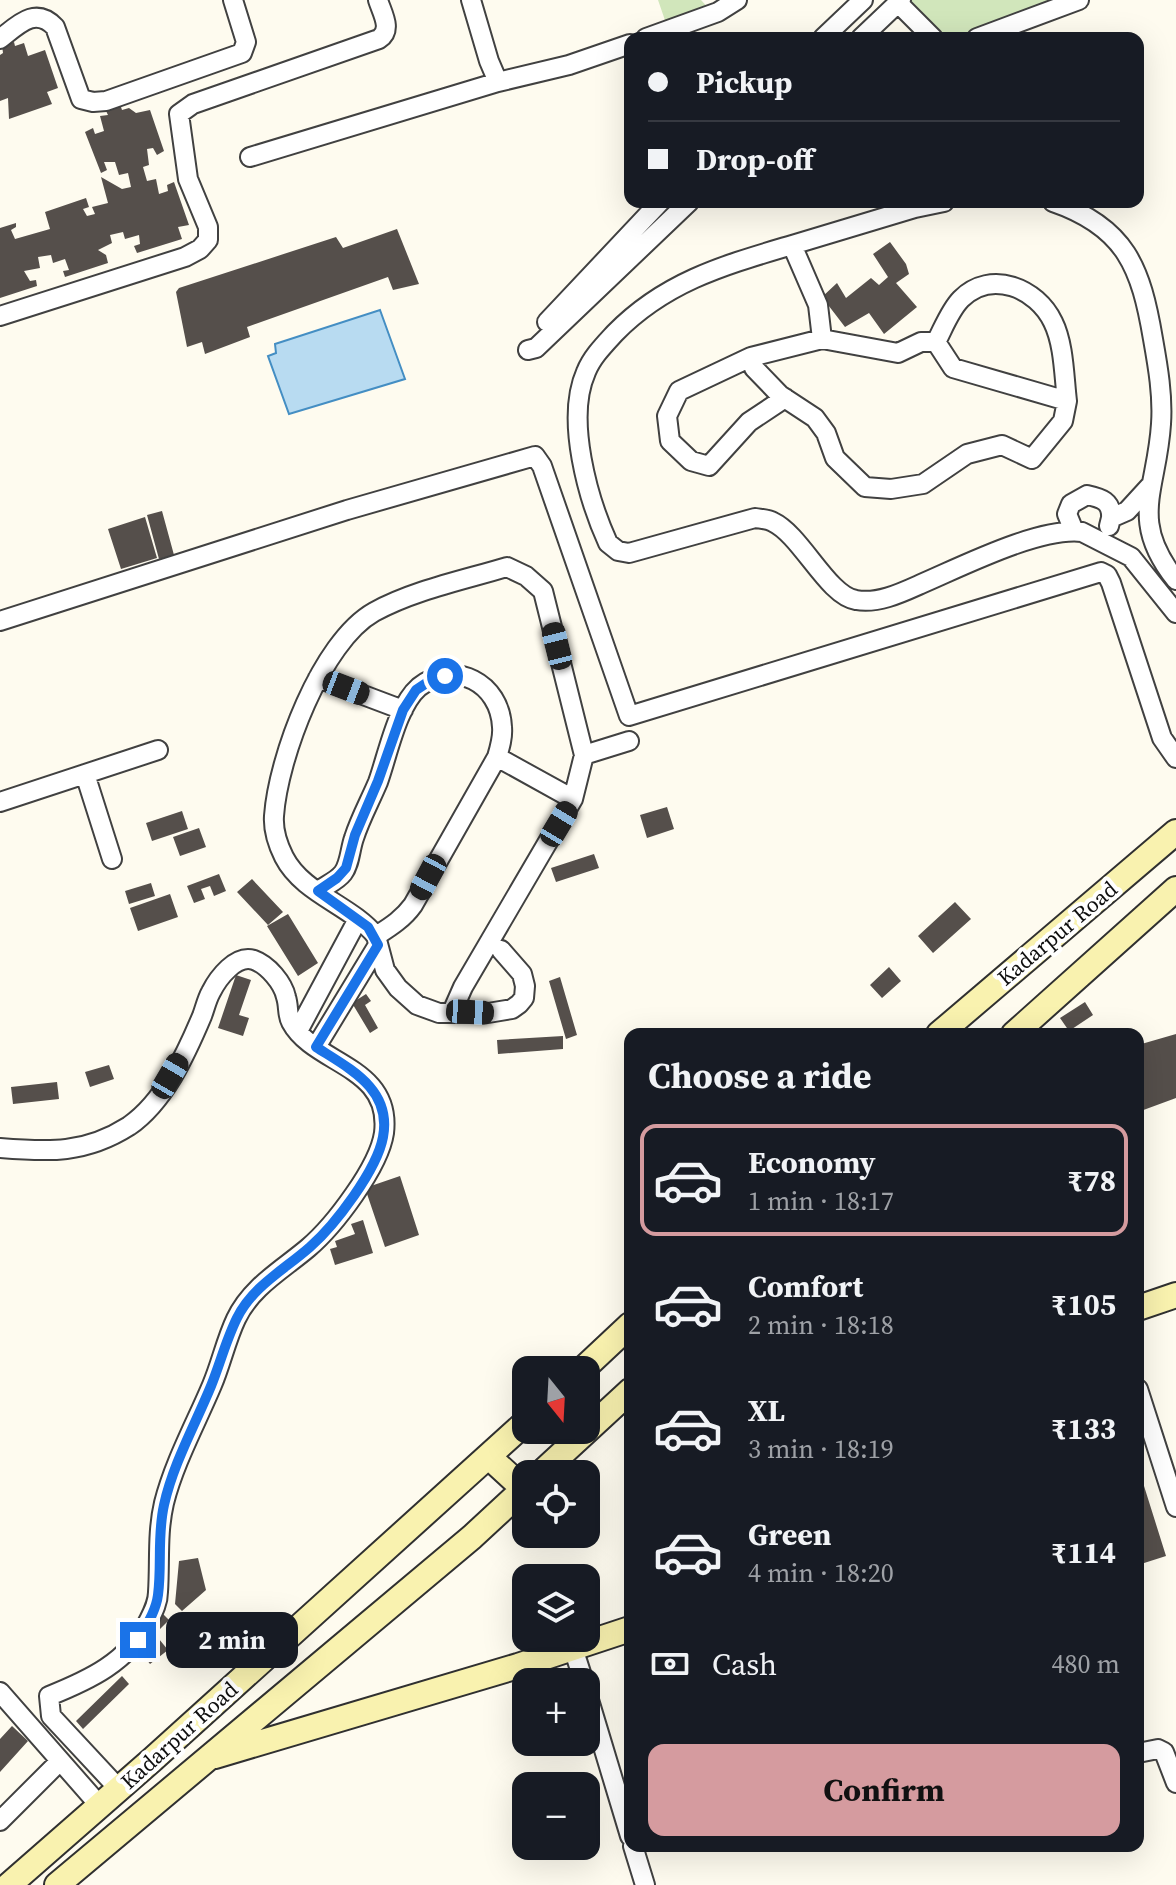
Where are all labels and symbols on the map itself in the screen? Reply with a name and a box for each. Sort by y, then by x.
car [540,620,574,672]
route start [427,658,463,694]
car [319,668,373,708]
car [536,797,582,851]
car [406,850,450,904]
street label: Kadarpur Road [991,874,1124,992]
car [445,999,495,1025]
car [148,1049,192,1103]
north arrow [512,1356,600,1444]
callout: 2 min [166,1612,298,1668]
route end [120,1622,156,1658]
street label: Kadarpur Road [114,1674,244,1796]

